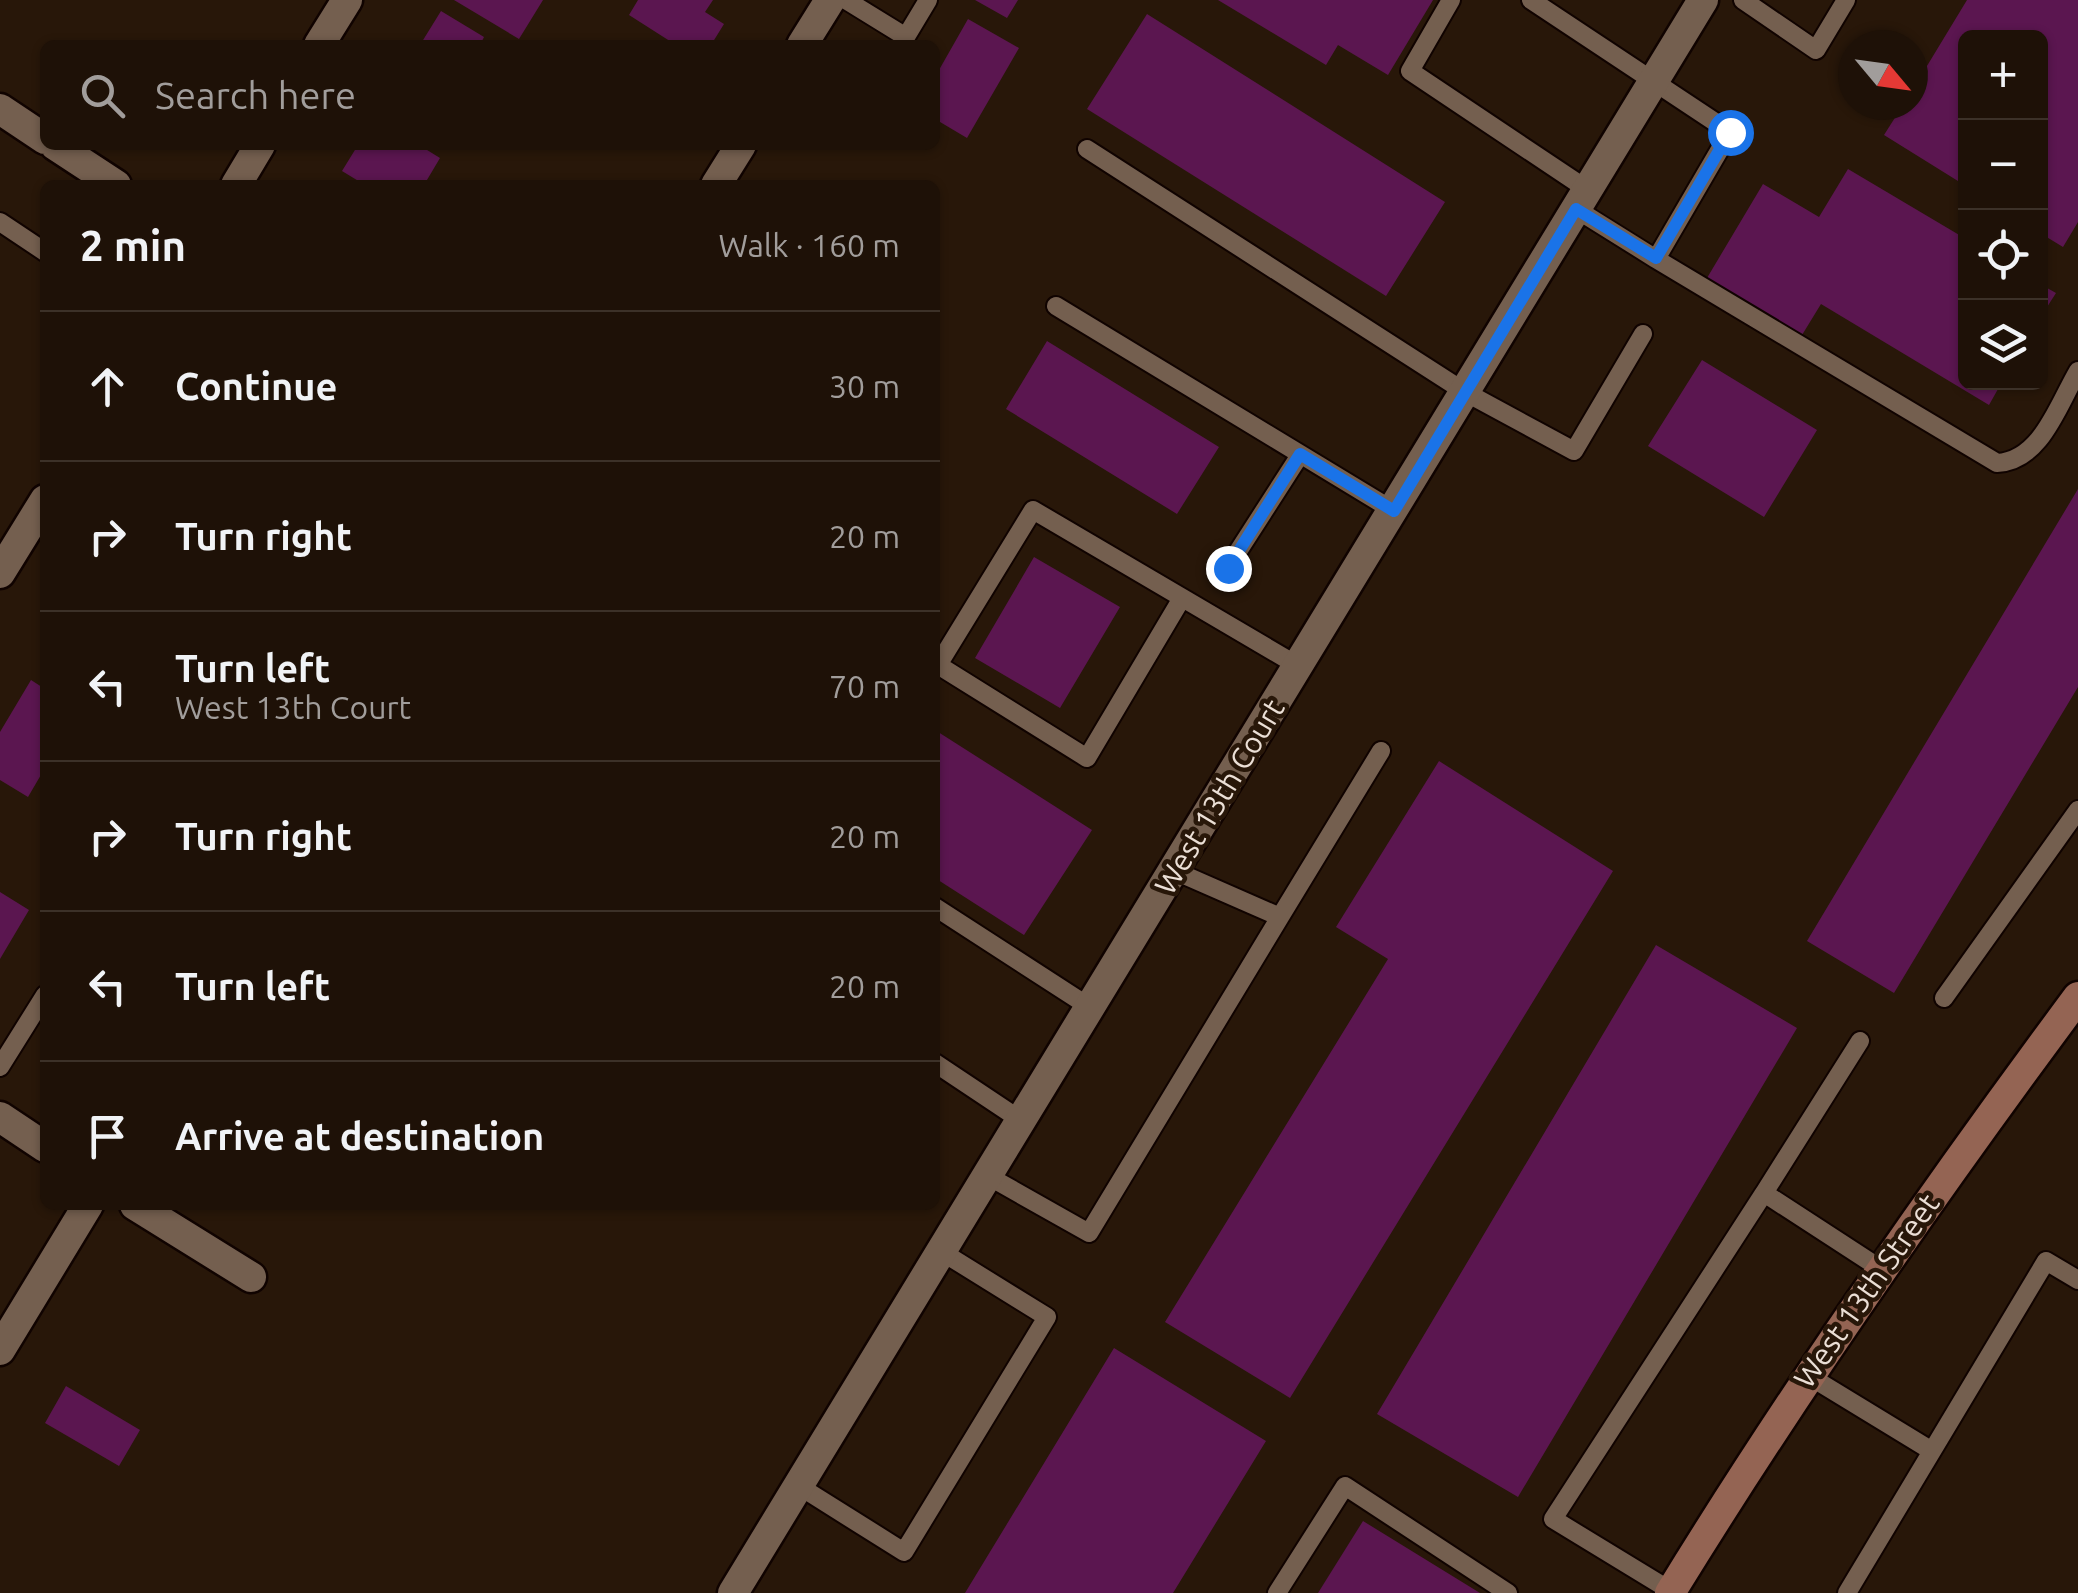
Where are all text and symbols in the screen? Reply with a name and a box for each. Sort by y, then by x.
north arrow [1838,30,1928,120]
map controls [1958,30,2048,390]
button: + [1958,30,2048,120]
search box [40,40,940,150]
icon: search [75,68,130,123]
text: Search here [155,74,356,116]
route start [1708,110,1754,156]
button: − [1958,120,2048,210]
button: locate [1958,210,2048,300]
text: 2 min [80,222,186,269]
text: Walk · 160 m [718,227,900,263]
button: layers [1958,300,2048,390]
icon: ahead [80,359,135,414]
text: Continue [175,365,337,407]
text: 30 m [829,368,900,404]
icon: right [80,509,135,564]
text: Turn right [175,515,352,557]
text: 20 m [829,518,900,554]
route end [1206,546,1252,592]
text: Turn left [175,647,330,689]
icon: left [80,659,135,714]
text: 70 m [829,668,900,704]
text: West 13th Court [175,689,411,725]
street label: West 13th Court [1148,693,1291,900]
icon: right [80,809,135,864]
text: Turn right [175,815,352,857]
text: 20 m [829,818,900,854]
icon: left [80,959,135,1014]
text: Turn left [175,965,330,1007]
text: 20 m [829,968,900,1004]
icon: arrive [80,1109,135,1164]
text: Arrive at destination [175,1115,544,1157]
street label: West 13th Street [1787,1187,1946,1394]

